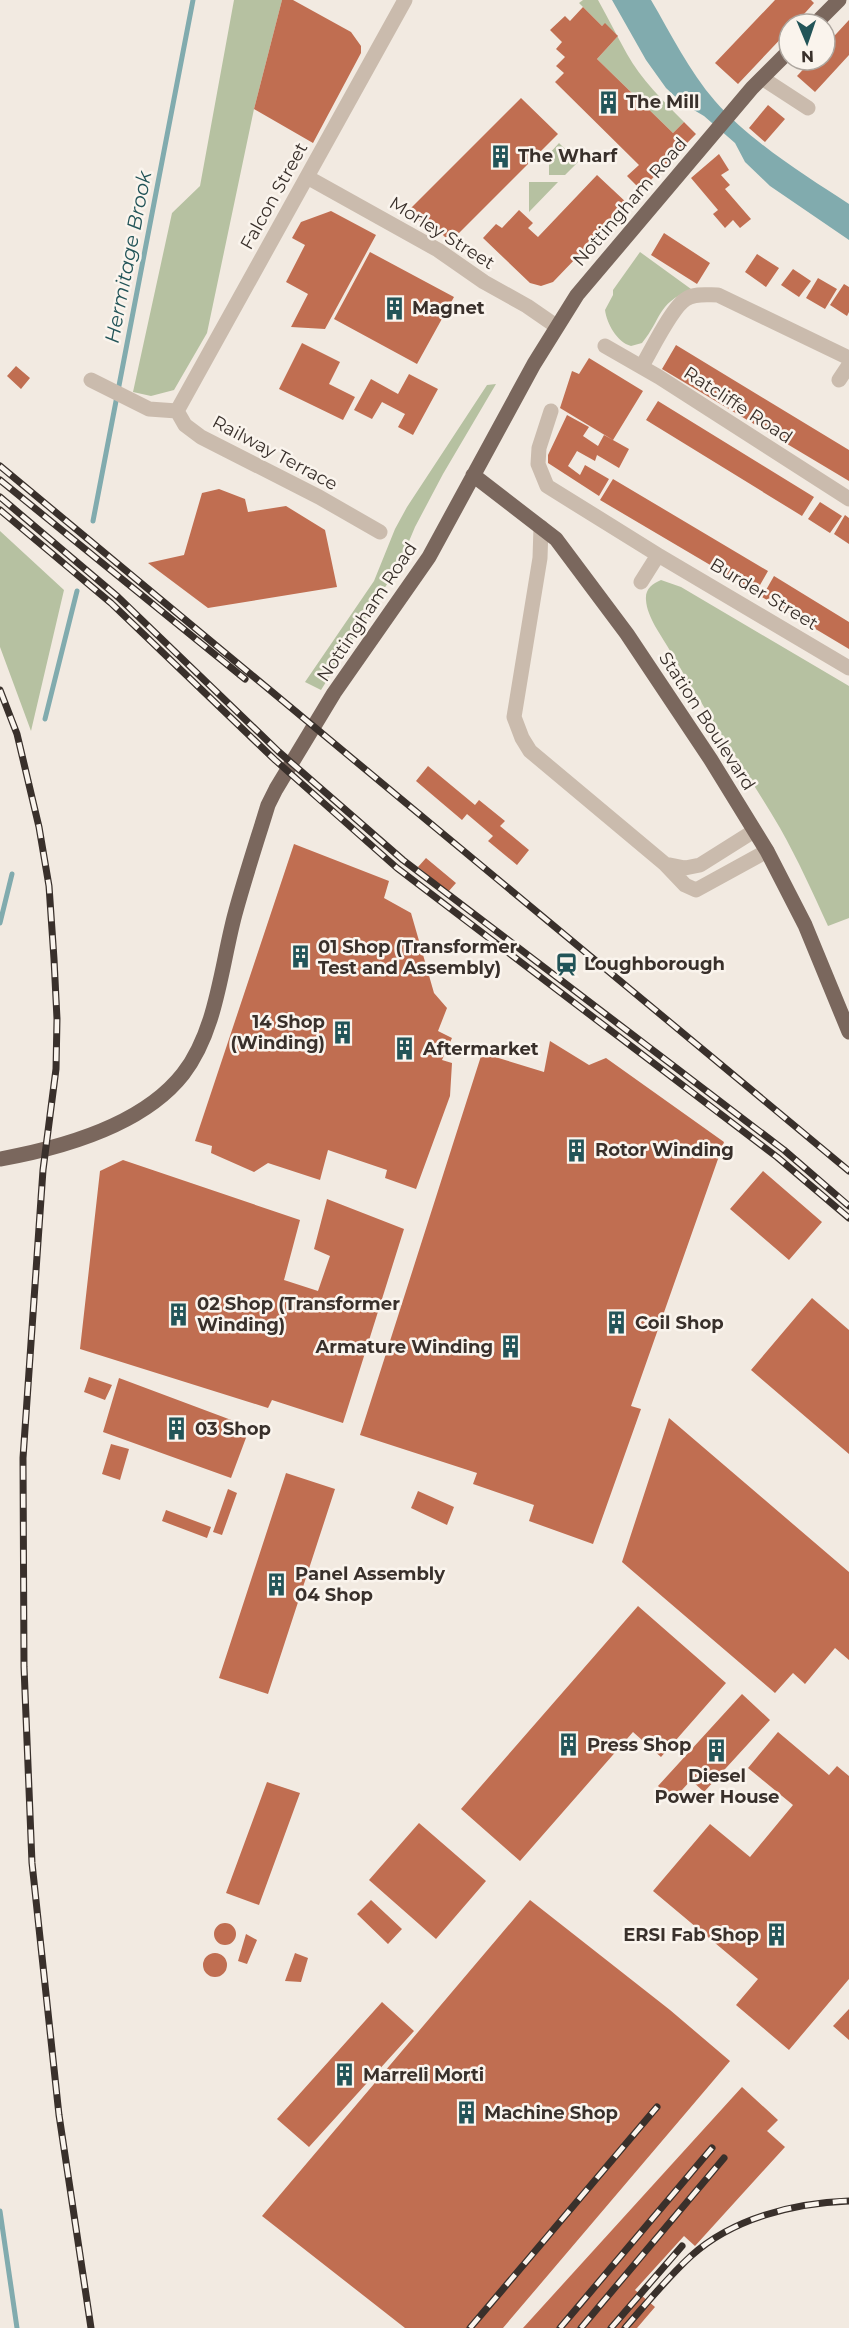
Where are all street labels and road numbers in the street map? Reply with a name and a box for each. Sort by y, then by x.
street label: Nottingham Road [568,133,692,271]
street label: Falcon Street [236,139,312,253]
street label: Morley Street [385,192,499,274]
street label: Ratcliffe Road [680,362,796,448]
street label: Railway Terrace [209,411,342,495]
street label: Nottingham Road [312,538,422,686]
street label: Burder Street [706,553,822,635]
street label: Station Boulevard [654,648,760,794]

